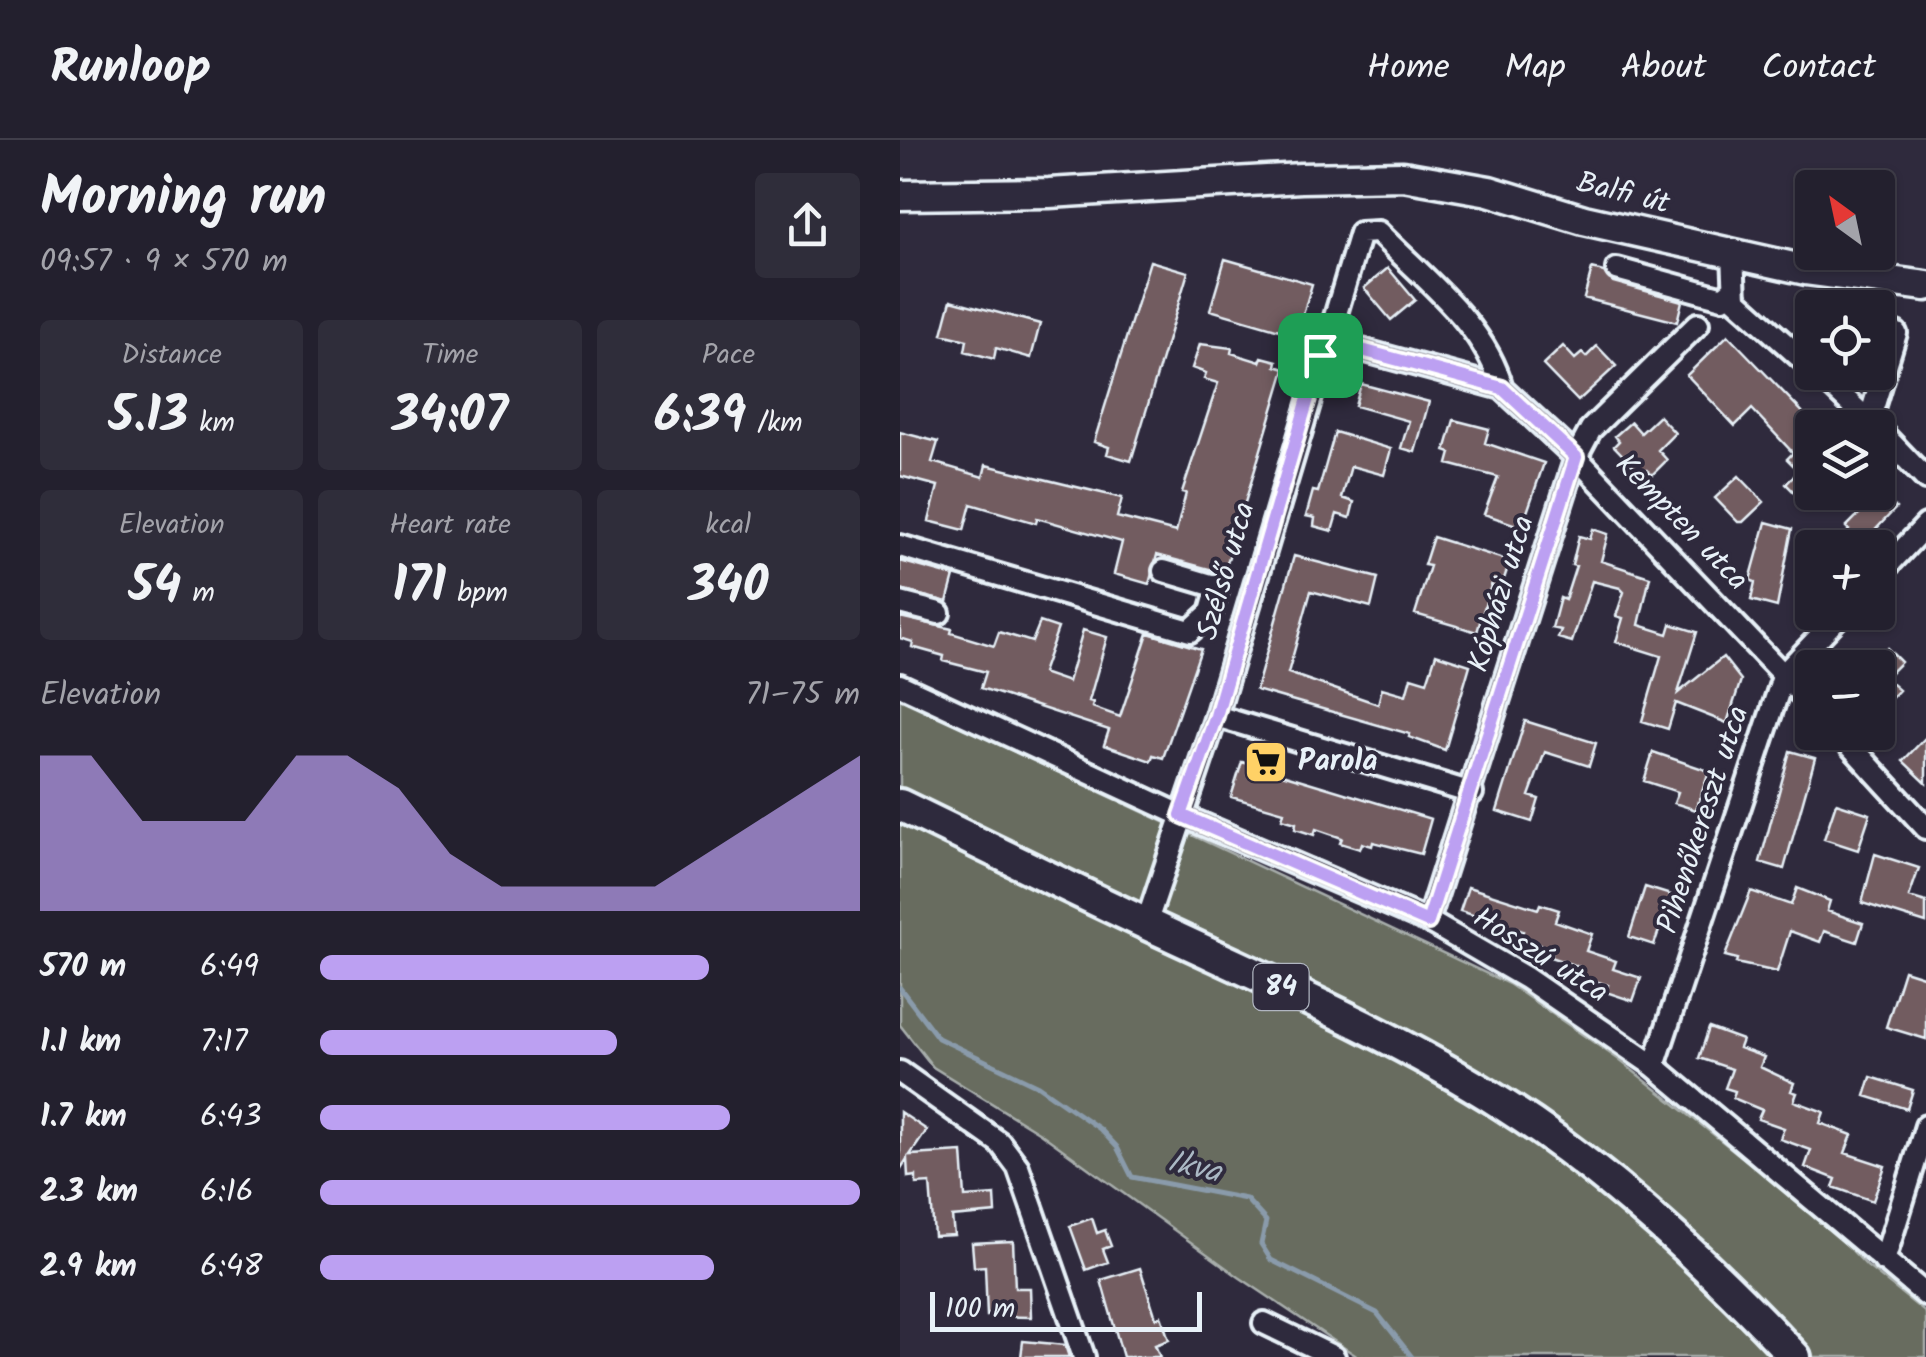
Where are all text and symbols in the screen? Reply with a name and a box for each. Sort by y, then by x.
text: Runloop [50,31,211,107]
text: Home [1367,41,1450,97]
text: Map [1505,41,1566,97]
text: About [1621,41,1706,97]
text: Contact [1761,41,1876,97]
text: Morning run [40,156,327,243]
street label: Balfi út [1571,159,1675,229]
north arrow [1795,170,1895,270]
map controls [1795,170,1895,750]
button: share [755,173,860,278]
text: 09:57 · 9 × 570 m [40,237,288,288]
button: locate [1795,290,1895,390]
pin [1278,313,1363,398]
icon: arrive [1293,328,1348,383]
text: Distance [121,333,222,378]
text: Time [422,333,478,378]
text: Pace [702,333,755,378]
text: 5.13 [109,378,188,458]
text: 34:07 [392,378,508,458]
text: 6:39 [654,378,746,458]
text: km [188,401,235,446]
text: /km [746,401,803,446]
button: layers [1795,410,1895,510]
street label: Kempten utca [1603,443,1759,603]
street label: Szélső utca [1184,496,1270,646]
text: Elevation [119,503,225,548]
text: Heart rate [389,503,511,548]
text: kcal [706,503,751,548]
street label: Kópházi utca [1455,510,1549,678]
button: + [1795,530,1895,630]
text: 54 [129,548,181,628]
text: 171 [392,548,446,628]
text: 340 [688,548,768,628]
text: m [181,571,215,616]
text: bpm [446,571,508,616]
button: − [1795,650,1895,750]
text: Elevation [40,670,161,721]
text: 71–75 m [745,670,860,721]
street label: Pihenőkereszt utca [1645,700,1763,940]
place label: Parola [1298,738,1378,786]
supermarket icon: Parola [1243,739,1289,785]
street label: Hosszú utca [1463,895,1617,1017]
text: 570 m [40,942,126,993]
text: 6:49 [200,942,259,993]
road number: 84 [1254,964,1308,1010]
text: 1.1 km [40,1017,121,1068]
text: 7:17 [200,1017,247,1068]
text: 1.7 km [40,1092,127,1143]
text: 6:43 [200,1092,262,1143]
water label: Ikva [1162,1137,1228,1199]
text: 2.3 km [40,1167,138,1218]
text: 6:16 [200,1167,254,1218]
text: 2.9 km [40,1242,137,1293]
text: 6:48 [200,1242,263,1293]
scale bar [930,1287,1202,1332]
text: 100 m [945,1287,1015,1332]

